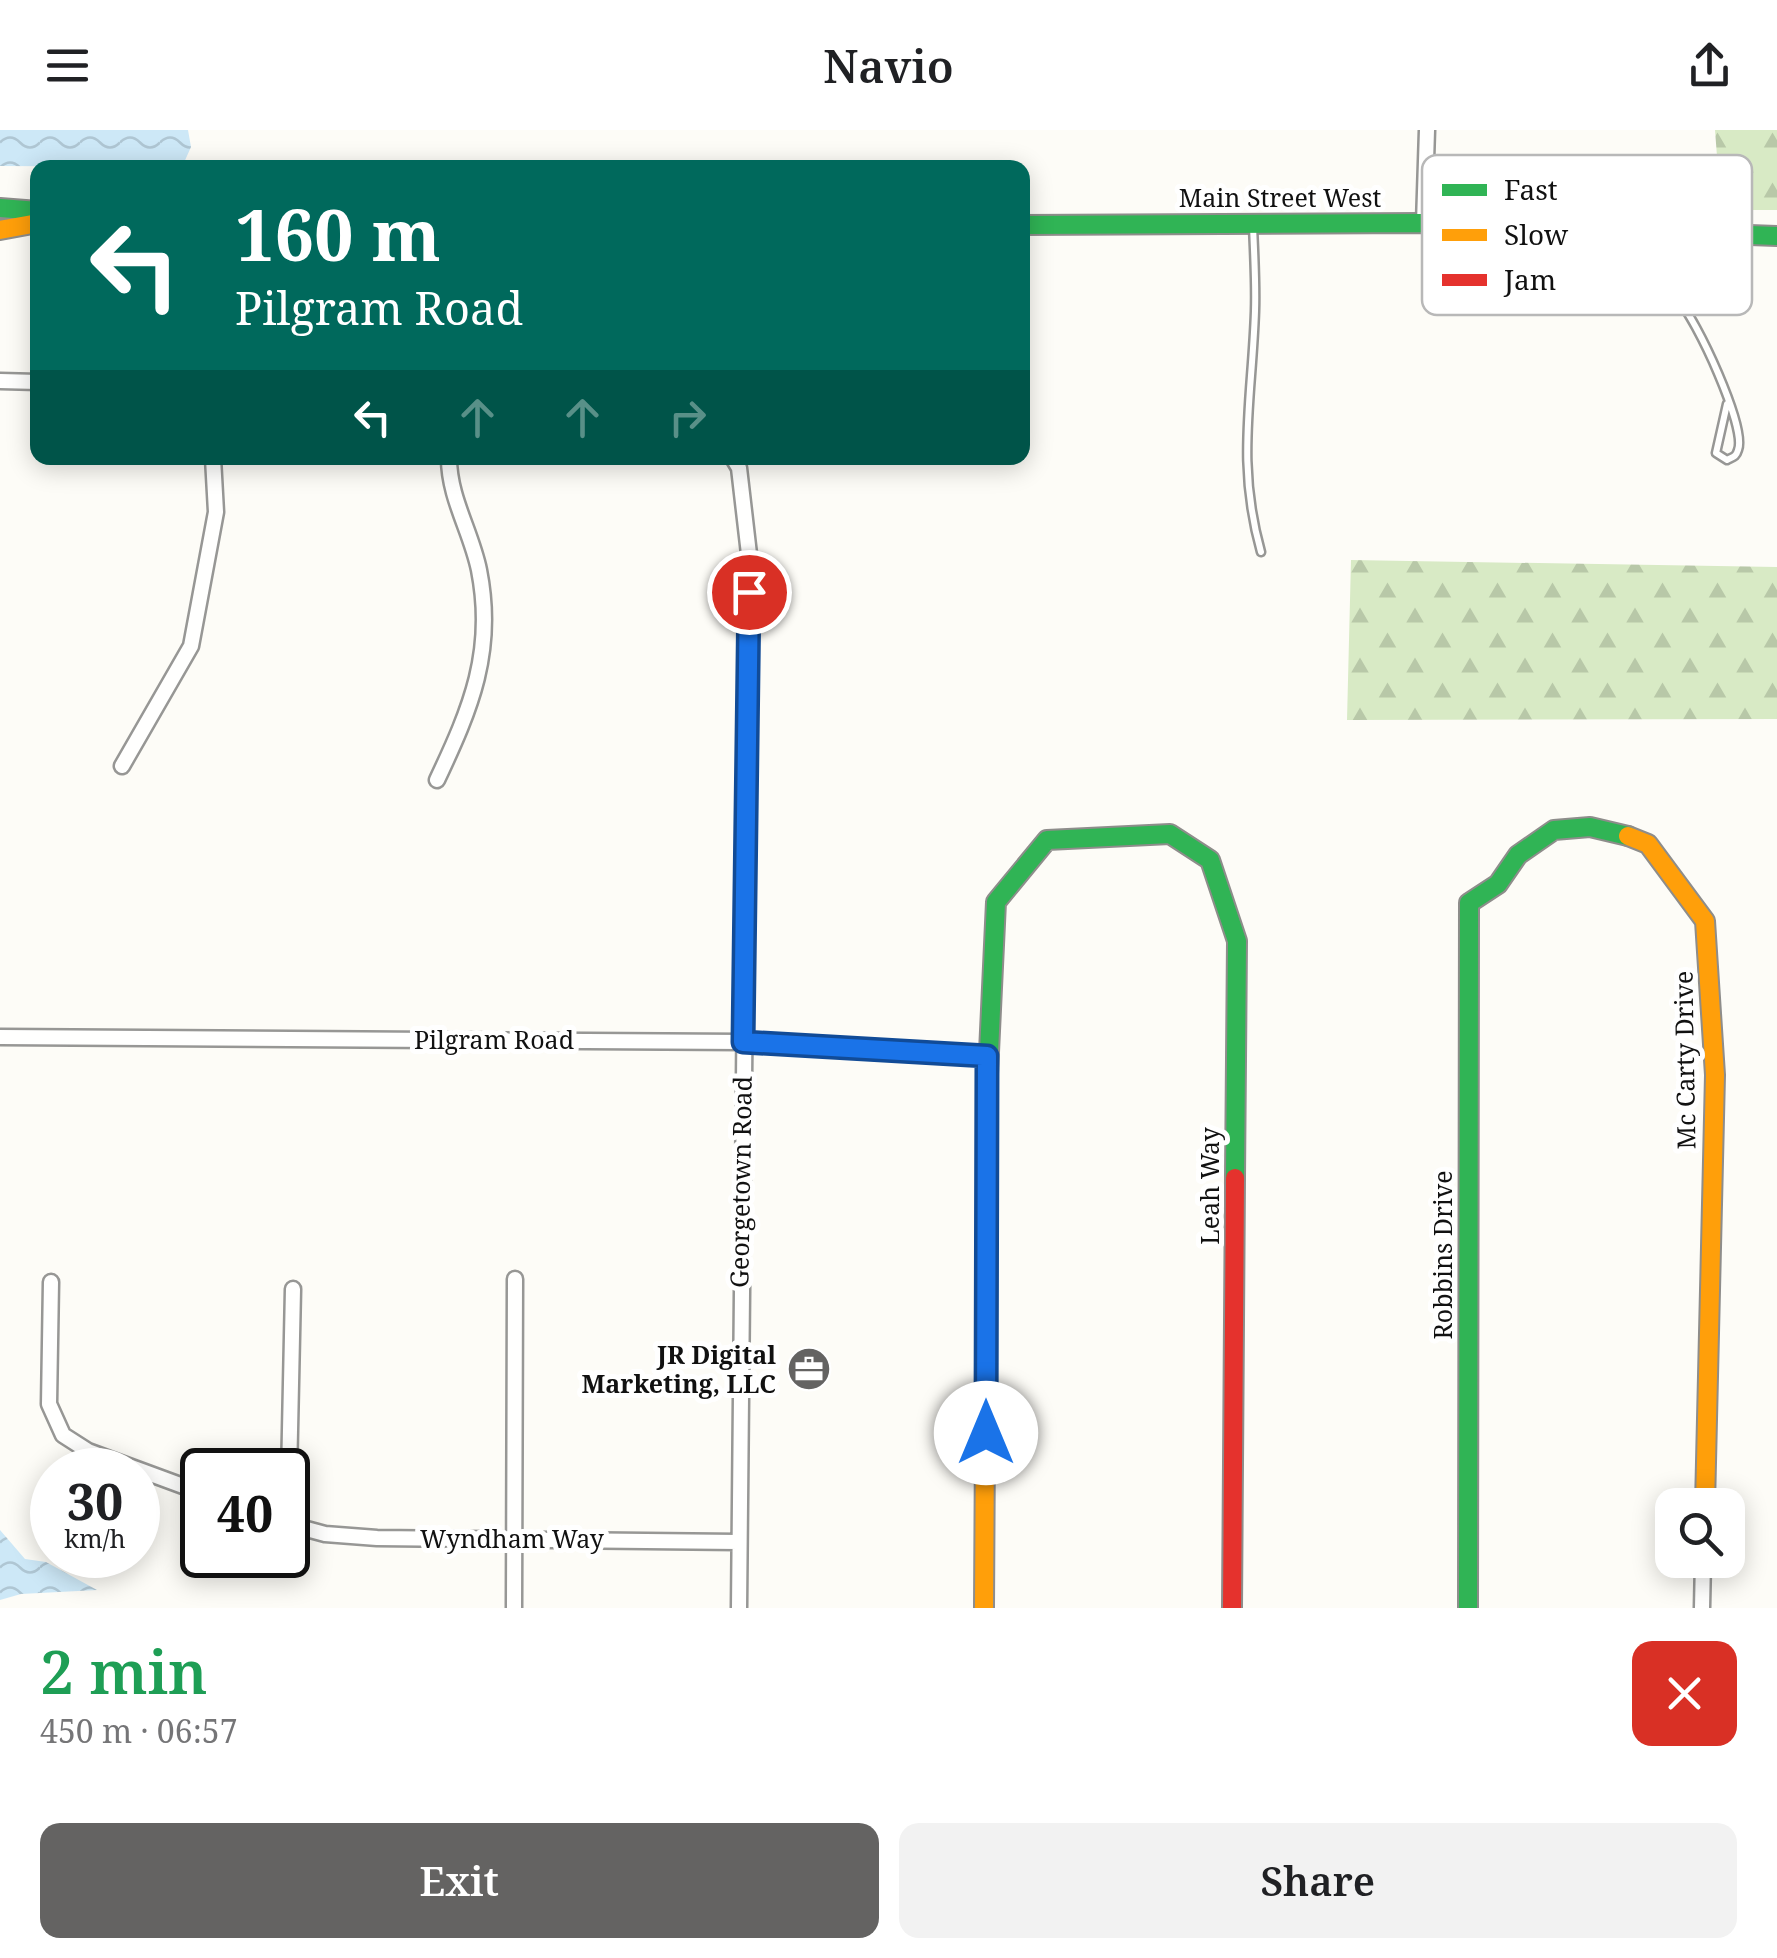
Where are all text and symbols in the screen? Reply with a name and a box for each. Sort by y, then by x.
text: Navio [823,35,954,96]
icon: menu [40,38,95,93]
icon: share [1682,38,1737,93]
legend [1422,155,1752,315]
text: Fast [1504,170,1558,208]
street label: Main Street West [1179,180,1381,214]
text: 160 m [235,186,441,282]
icon: left [70,200,200,330]
text: Slow [1504,215,1569,253]
text: Jam [1503,260,1556,298]
text: Pilgram Road [235,277,523,338]
icon: left [345,390,400,445]
icon: ahead [450,390,505,445]
icon: ahead [555,390,610,445]
icon: right [660,390,715,445]
pin [707,550,792,635]
icon: arrive [722,565,777,620]
street label: Mc Carty Drive [1665,970,1703,1150]
street label: Pilgram Road [414,1022,574,1056]
street label: Georgetown Road [721,1076,759,1288]
street label: Leah Way [1192,1126,1226,1245]
street label: Robbins Drive [1425,1170,1459,1340]
place label: JR Digital Marketing, LLC [582,1337,776,1400]
office icon: JR Digital Marketing, LLC [786,1346,832,1392]
position arrow [934,1381,1038,1485]
speed limit sign: 40 [180,1448,310,1578]
text: 30 [67,1467,123,1535]
map controls [1655,1488,1745,1578]
button: search [1655,1488,1745,1578]
text: km/h [64,1521,126,1555]
street label: Wyndham Way [420,1521,605,1555]
text: 2 min [40,1630,208,1712]
button: close [1632,1641,1737,1746]
text: 450 m · 06:57 [40,1709,238,1752]
button: Exit [40,1823,879,1938]
button: Share [899,1823,1737,1938]

